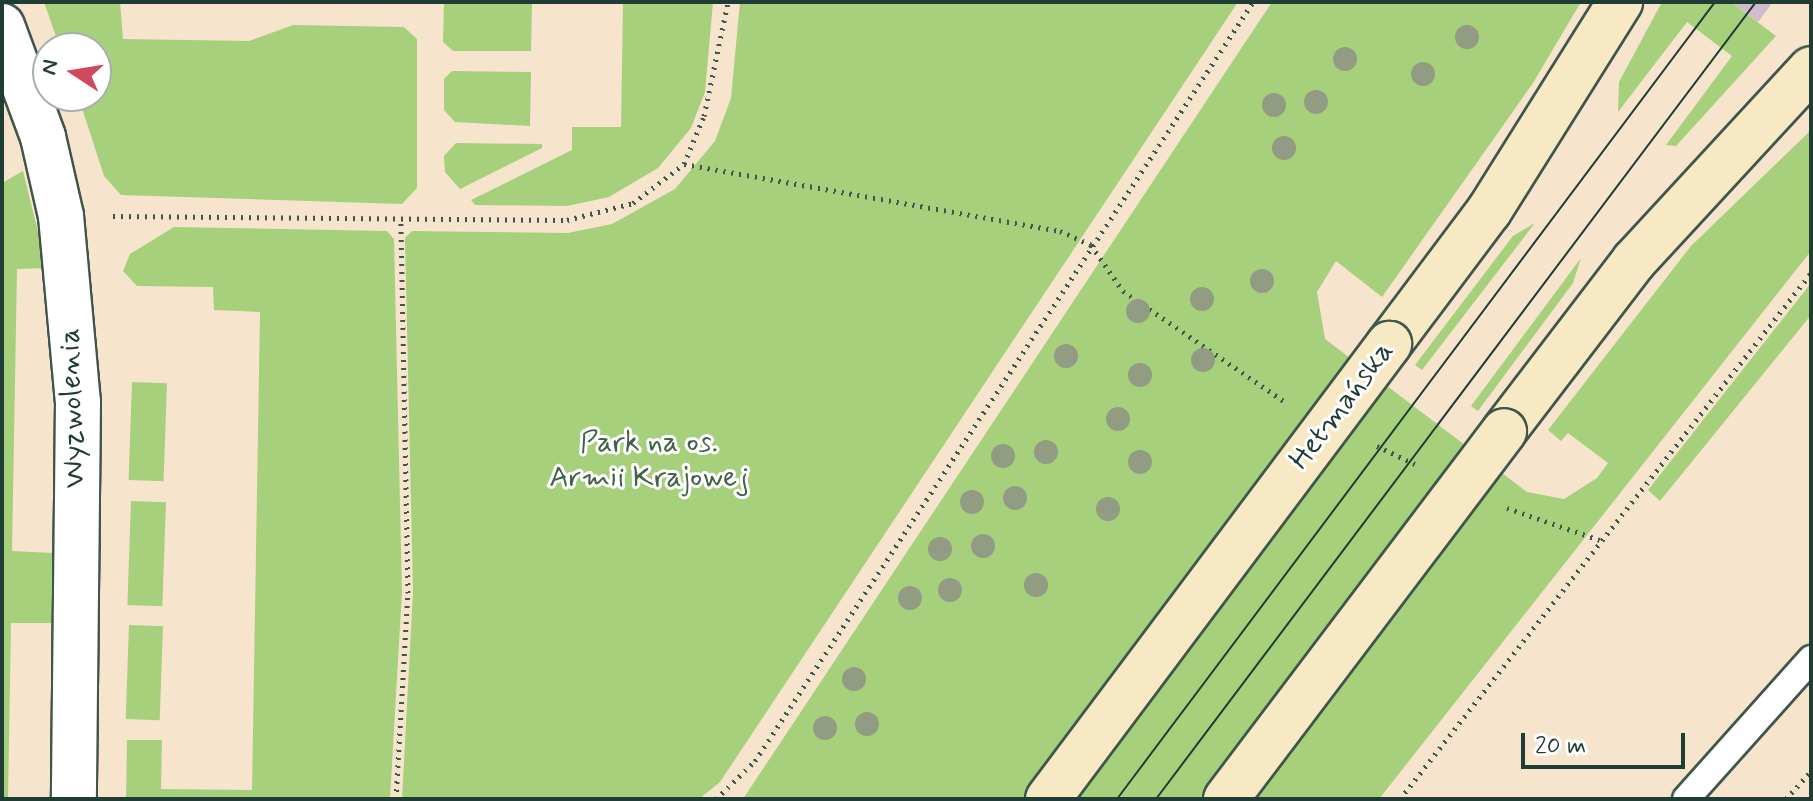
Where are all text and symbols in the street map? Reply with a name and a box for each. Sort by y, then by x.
north arrow [32,32,112,112]
text: N [35,57,66,78]
street label: Wyzwolenia [52,327,94,489]
street label: Hetmańska [1282,335,1402,477]
park label: Park na os. Armii Krajowej [549,425,749,496]
scale bar [1525,717,1689,767]
text: 20 m [1535,731,1586,762]

